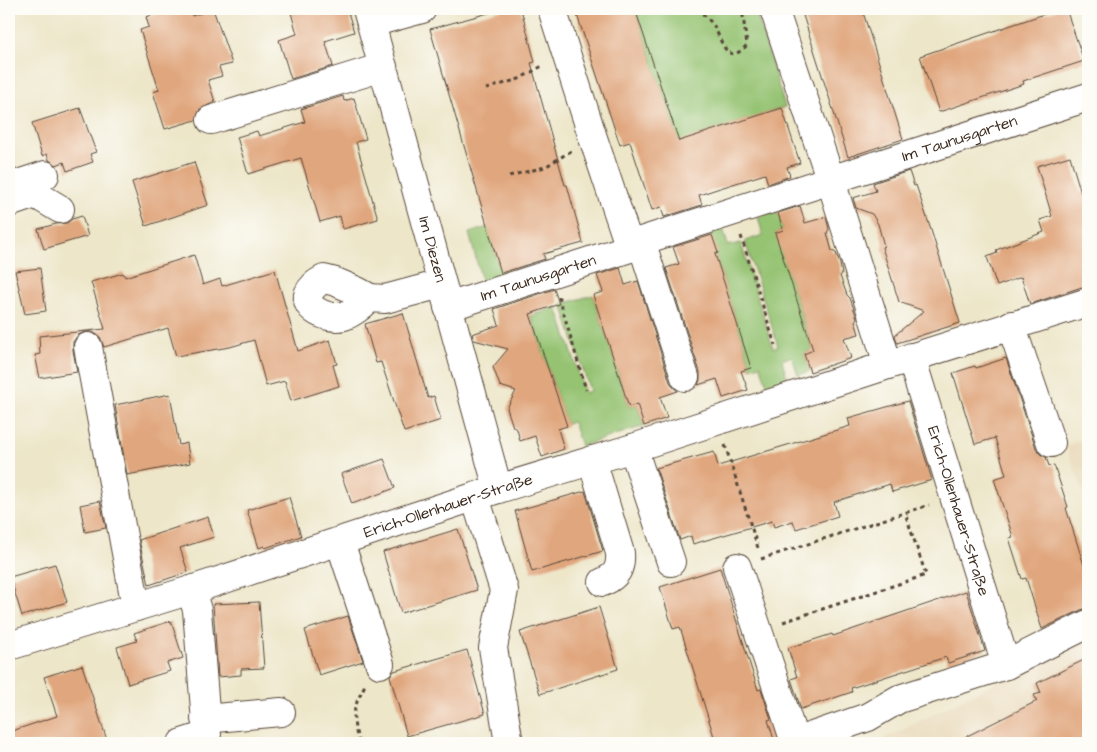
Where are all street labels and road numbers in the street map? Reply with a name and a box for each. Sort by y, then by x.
street label: Im Taunusgarten [899,110,1020,167]
street label: Im Diezen [413,214,452,285]
street label: Im Taunusgarten [478,249,599,307]
street label: Erich-Ollenhauer-Straße [922,423,995,599]
street label: Erich-Ollenhauer-Straße [361,468,536,543]

